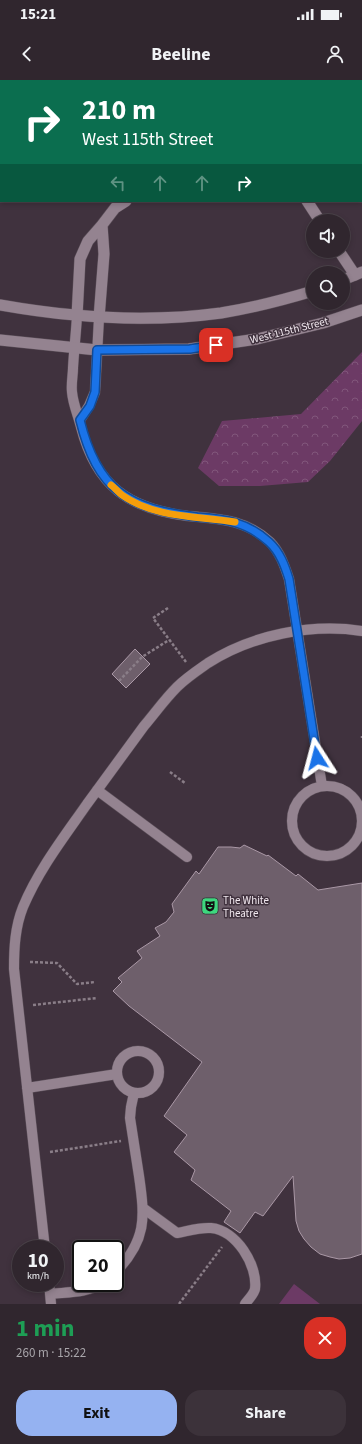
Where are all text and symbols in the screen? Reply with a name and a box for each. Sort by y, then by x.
text: 15:21 [20,4,56,25]
text: Beeline [151,42,211,67]
icon: back [16,43,38,65]
icon: person [324,43,346,65]
text: 210 m [82,90,156,130]
icon: right [16,96,68,148]
text: West 115th Street [82,127,213,152]
icon: left [107,172,129,194]
icon: ahead [149,172,171,194]
icon: ahead [191,172,213,194]
icon: right [233,172,255,194]
map controls [306,214,350,310]
button: sound [306,214,350,258]
button: search [306,266,350,310]
street label: West 115th Street [248,313,330,347]
pin [199,328,233,362]
icon: arrive [205,334,227,356]
position arrow [296,737,338,779]
place label: The White Theatre [223,893,269,921]
theatre icon: The White Theatre [200,896,220,916]
speed limit sign: 20 [72,1240,124,1292]
text: 10 [27,1247,49,1275]
text: km/h [27,1269,49,1283]
text: 1 min [16,1311,74,1346]
button: close [304,1317,346,1359]
text: 260 m · 15:22 [16,1344,86,1362]
button: Exit [16,1390,177,1436]
button: Share [185,1390,346,1436]

